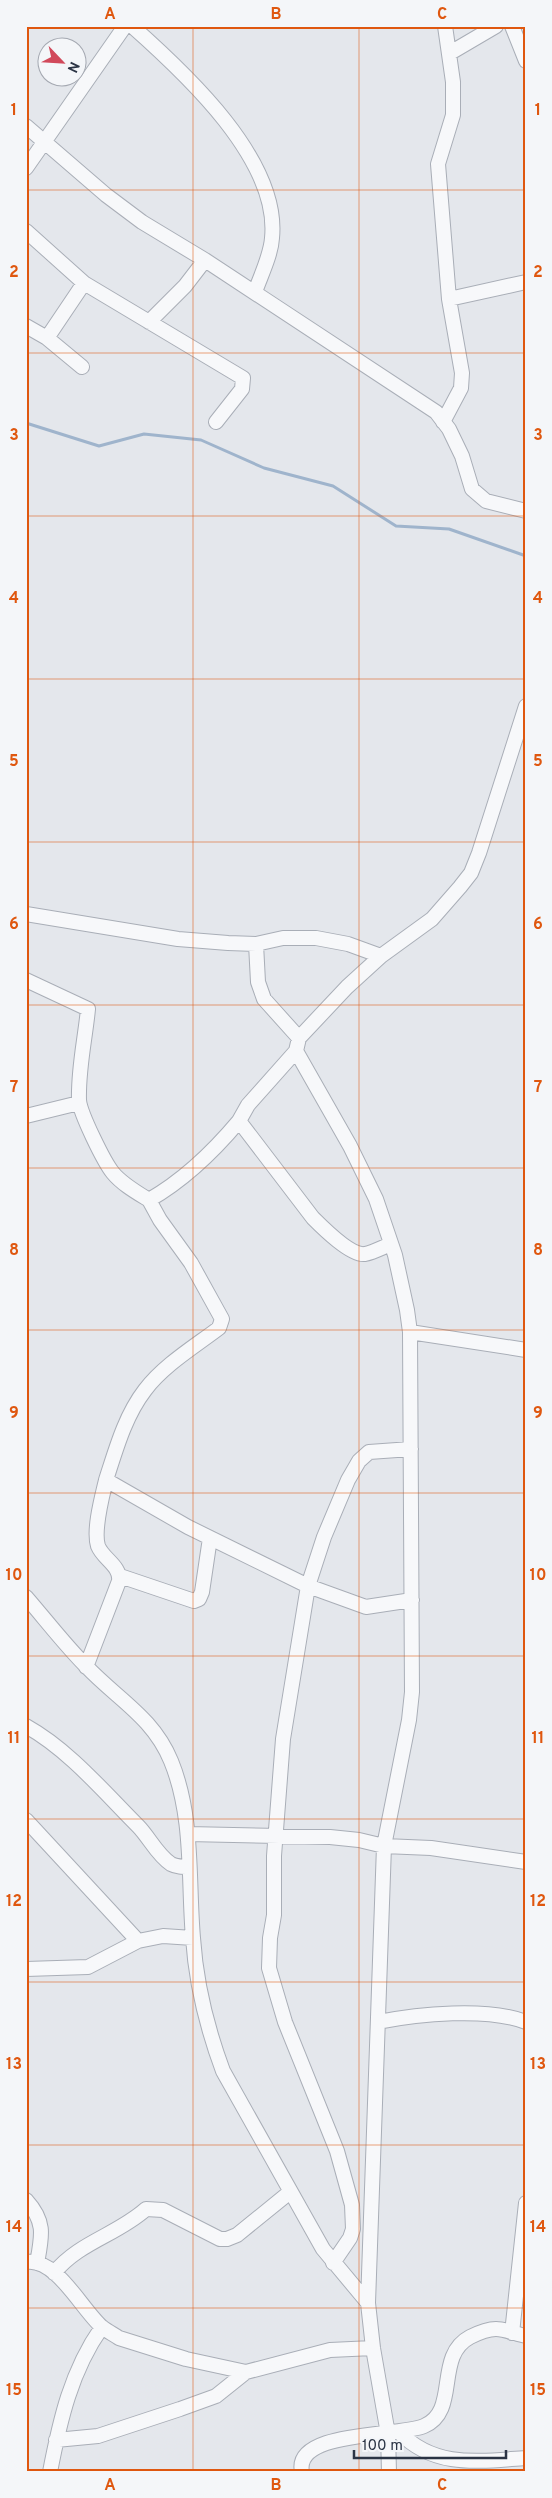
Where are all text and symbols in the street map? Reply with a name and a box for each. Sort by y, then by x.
text: A [104,5,116,25]
text: B [270,5,282,25]
text: C [437,5,447,25]
north arrow [38,38,88,88]
text: N [63,59,82,75]
text: 1 [11,101,17,121]
text: 1 [535,101,541,121]
text: 2 [9,263,19,283]
text: 2 [533,263,543,283]
text: 3 [9,426,19,446]
text: 3 [533,426,543,446]
text: 4 [9,589,19,609]
text: 4 [533,589,543,609]
text: 5 [9,752,19,772]
text: 5 [533,752,543,772]
text: 6 [9,915,19,935]
text: 6 [533,915,543,935]
text: 7 [10,1078,18,1098]
text: 7 [534,1078,542,1098]
text: 8 [9,1241,19,1261]
text: 8 [533,1241,543,1261]
text: 9 [9,1404,19,1424]
text: 9 [533,1404,543,1424]
text: 10 [6,1566,22,1586]
text: 10 [530,1566,546,1586]
text: 11 [8,1729,20,1749]
text: 11 [532,1729,544,1749]
text: 12 [6,1892,22,1912]
text: 12 [530,1892,546,1912]
text: 13 [6,2055,22,2075]
text: 13 [530,2055,546,2075]
text: 14 [6,2218,22,2238]
text: 14 [530,2218,546,2238]
text: 15 [6,2381,22,2401]
text: 15 [530,2381,546,2401]
scale bar [354,2428,507,2460]
text: 100 m [362,2437,403,2456]
text: A [104,2476,116,2496]
text: B [270,2476,282,2496]
text: C [437,2476,447,2496]

